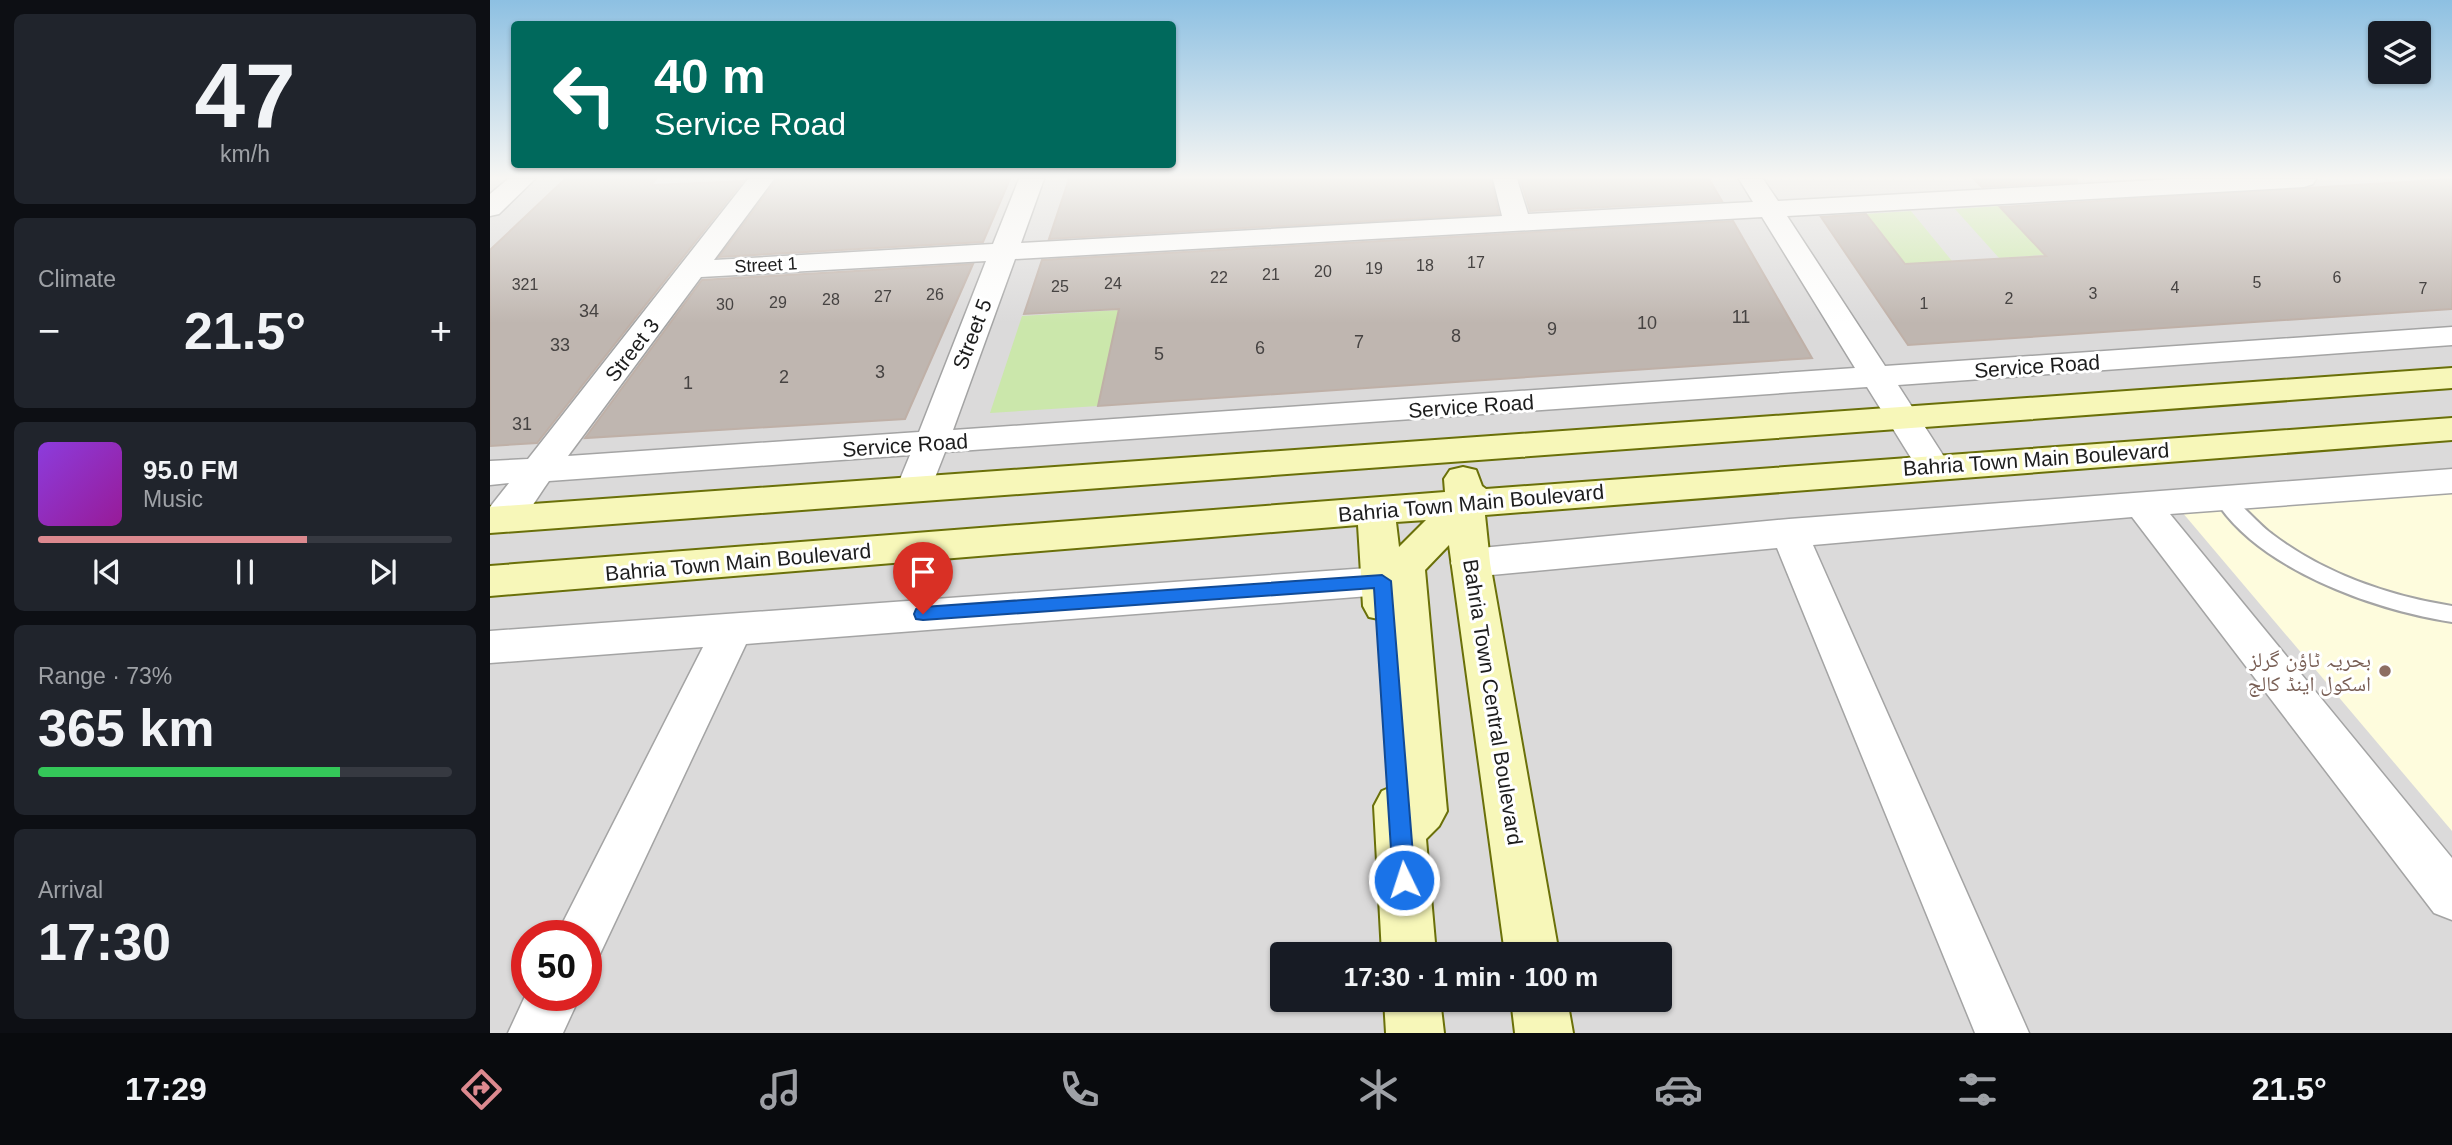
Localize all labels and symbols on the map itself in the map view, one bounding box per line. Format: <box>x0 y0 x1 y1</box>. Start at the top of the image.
street label: Street 1 <box>734 253 798 277</box>
house number: 17 <box>1467 254 1485 271</box>
house number: 18 <box>1416 257 1434 274</box>
house number: 19 <box>1365 260 1383 277</box>
house number: 20 <box>1314 263 1332 280</box>
house number: 21 <box>1262 266 1280 283</box>
house number: 22 <box>1210 269 1228 286</box>
house number: 6 <box>2333 269 2342 286</box>
house number: 5 <box>2253 274 2262 291</box>
house number: 24 <box>1104 275 1122 292</box>
house number: 321 <box>512 276 538 293</box>
house number: 25 <box>1051 278 1069 295</box>
house number: 4 <box>2171 279 2180 296</box>
house number: 7 <box>2419 280 2428 297</box>
house number: 3 <box>2089 285 2098 302</box>
house number: 26 <box>926 286 944 303</box>
house number: 27 <box>874 288 892 305</box>
house number: 2 <box>2005 290 2014 307</box>
house number: 28 <box>822 291 840 308</box>
house number: 29 <box>769 294 787 311</box>
house number: 1 <box>1920 295 1929 312</box>
house number: 30 <box>716 296 734 313</box>
street label: Street 5 <box>948 296 996 372</box>
house number: 34 <box>579 301 599 321</box>
house number: 11 <box>1732 307 1750 327</box>
house number: 10 <box>1637 313 1657 333</box>
street label: Street 3 <box>600 314 664 386</box>
house number: 9 <box>1547 319 1557 339</box>
house number: 8 <box>1451 326 1461 346</box>
house number: 7 <box>1354 332 1364 352</box>
house number: 33 <box>550 335 570 355</box>
house number: 6 <box>1255 338 1265 358</box>
house number: 5 <box>1154 344 1164 364</box>
street label: Service Road <box>1973 350 2101 382</box>
house number: 3 <box>875 362 885 382</box>
house number: 2 <box>779 367 789 387</box>
house number: 1 <box>683 373 693 393</box>
street label: Service Road <box>1407 390 1535 422</box>
house number: 31 <box>512 414 532 434</box>
street label: Service Road <box>841 429 969 461</box>
street label: Bahria Town Main Boulevard <box>1902 438 2170 480</box>
street label: Bahria Town Main Boulevard <box>1337 480 1605 526</box>
street label: Bahria Town Main Boulevard <box>604 539 872 585</box>
pin <box>893 542 953 614</box>
street label: Bahria Town Central Boulevard <box>1459 557 1527 847</box>
place label: بحریہ ٹاؤن گرلز اسکول اینڈ کالج <box>2248 648 2371 697</box>
marker: بحریہ ٹاؤن گرلز اسکول اینڈ کالج <box>2377 663 2393 679</box>
position arrow <box>1367 843 1441 917</box>
speed limit sign: 50 <box>511 920 602 1011</box>

